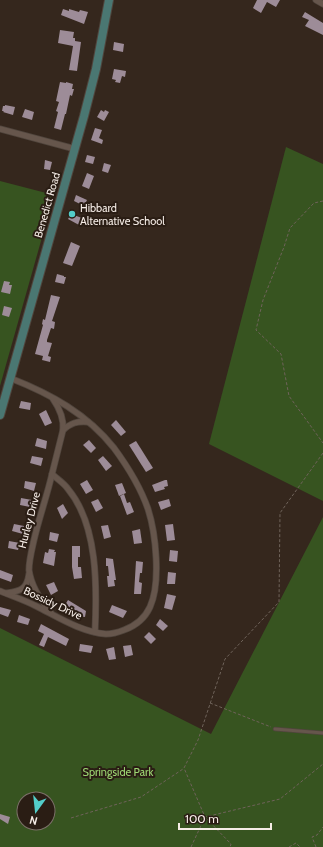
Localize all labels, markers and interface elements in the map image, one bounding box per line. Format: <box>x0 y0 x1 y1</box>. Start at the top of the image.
street label: Benedict Road <box>31 171 63 239</box>
place label: Hibbard Alternative School <box>80 201 165 228</box>
marker: Hibbard Alternative School <box>67 209 77 219</box>
street label: Hurley Drive <box>15 490 43 550</box>
street label: Bossidy Drive <box>22 583 85 623</box>
park label: Springside Park <box>83 765 153 779</box>
north arrow <box>16 791 56 831</box>
scale bar <box>179 805 271 831</box>
text: 100 m <box>185 811 219 826</box>
text: N <box>28 813 39 828</box>

